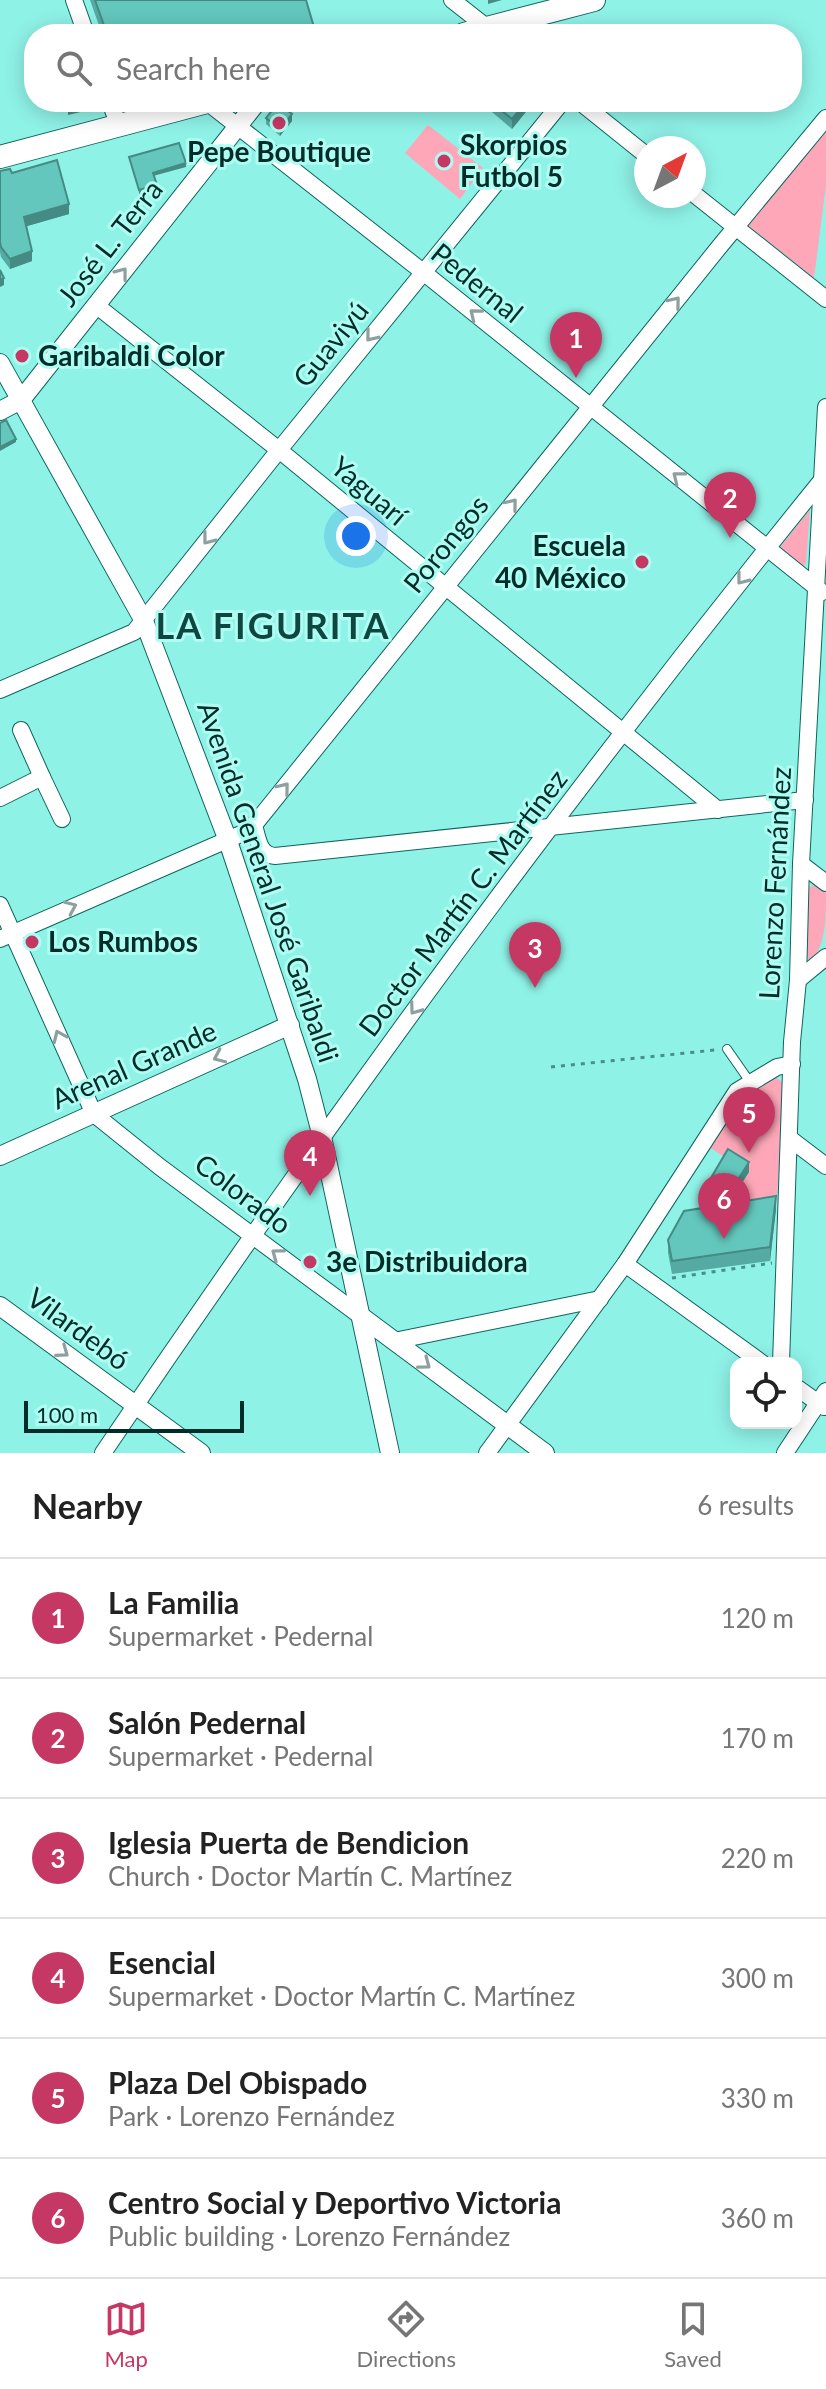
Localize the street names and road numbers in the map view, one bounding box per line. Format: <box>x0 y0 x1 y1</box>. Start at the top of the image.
street label: José L. Terra <box>49 173 169 312</box>
street label: Pedernal <box>425 235 530 329</box>
street label: Guaviyú <box>285 294 375 393</box>
street label: Yaguarí <box>325 449 416 533</box>
street label: Porongos <box>396 488 495 599</box>
street label: Avenida General José Garibaldi <box>191 697 347 1066</box>
street label: Doctor Martín C. Martínez <box>351 762 574 1042</box>
street label: Lorenzo Fernández <box>751 766 797 1000</box>
street label: Arenal Grande <box>46 1013 221 1116</box>
street label: Colorado <box>189 1146 299 1241</box>
street label: Vilardebó <box>21 1280 136 1377</box>

